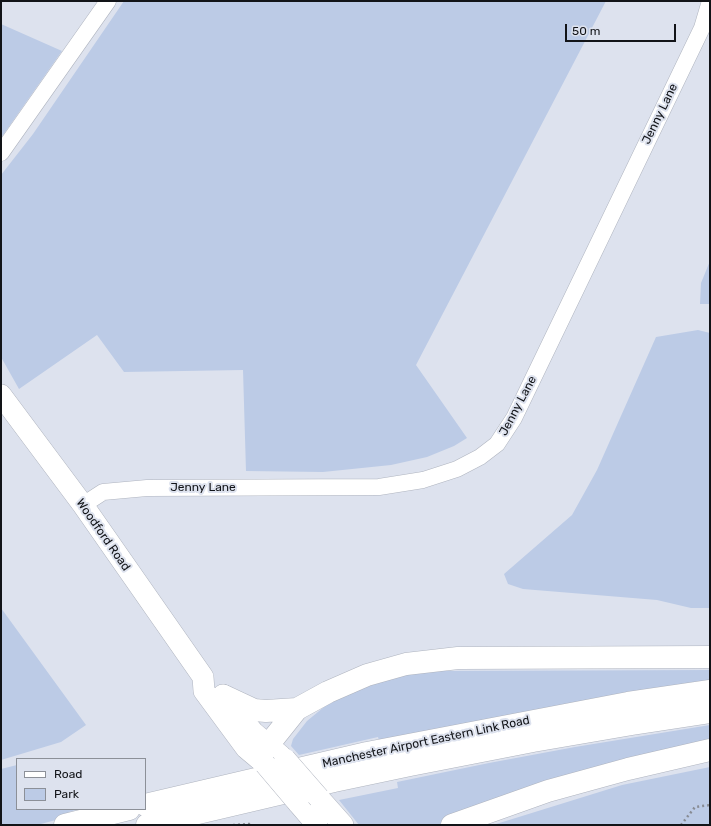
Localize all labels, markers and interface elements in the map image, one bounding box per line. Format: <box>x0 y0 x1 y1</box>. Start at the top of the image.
scale bar <box>567 16 678 42</box>
text: 50 m <box>572 24 600 38</box>
street label: Jenny Lane <box>639 81 681 147</box>
street label: Jenny Lane <box>496 374 540 438</box>
street label: Jenny Lane <box>170 481 236 495</box>
street label: Woodford Road <box>73 496 133 574</box>
street label: Manchester Airport Eastern Link Road <box>321 713 531 771</box>
legend <box>16 758 146 810</box>
text: Road <box>54 767 82 781</box>
text: Park <box>54 787 79 801</box>

